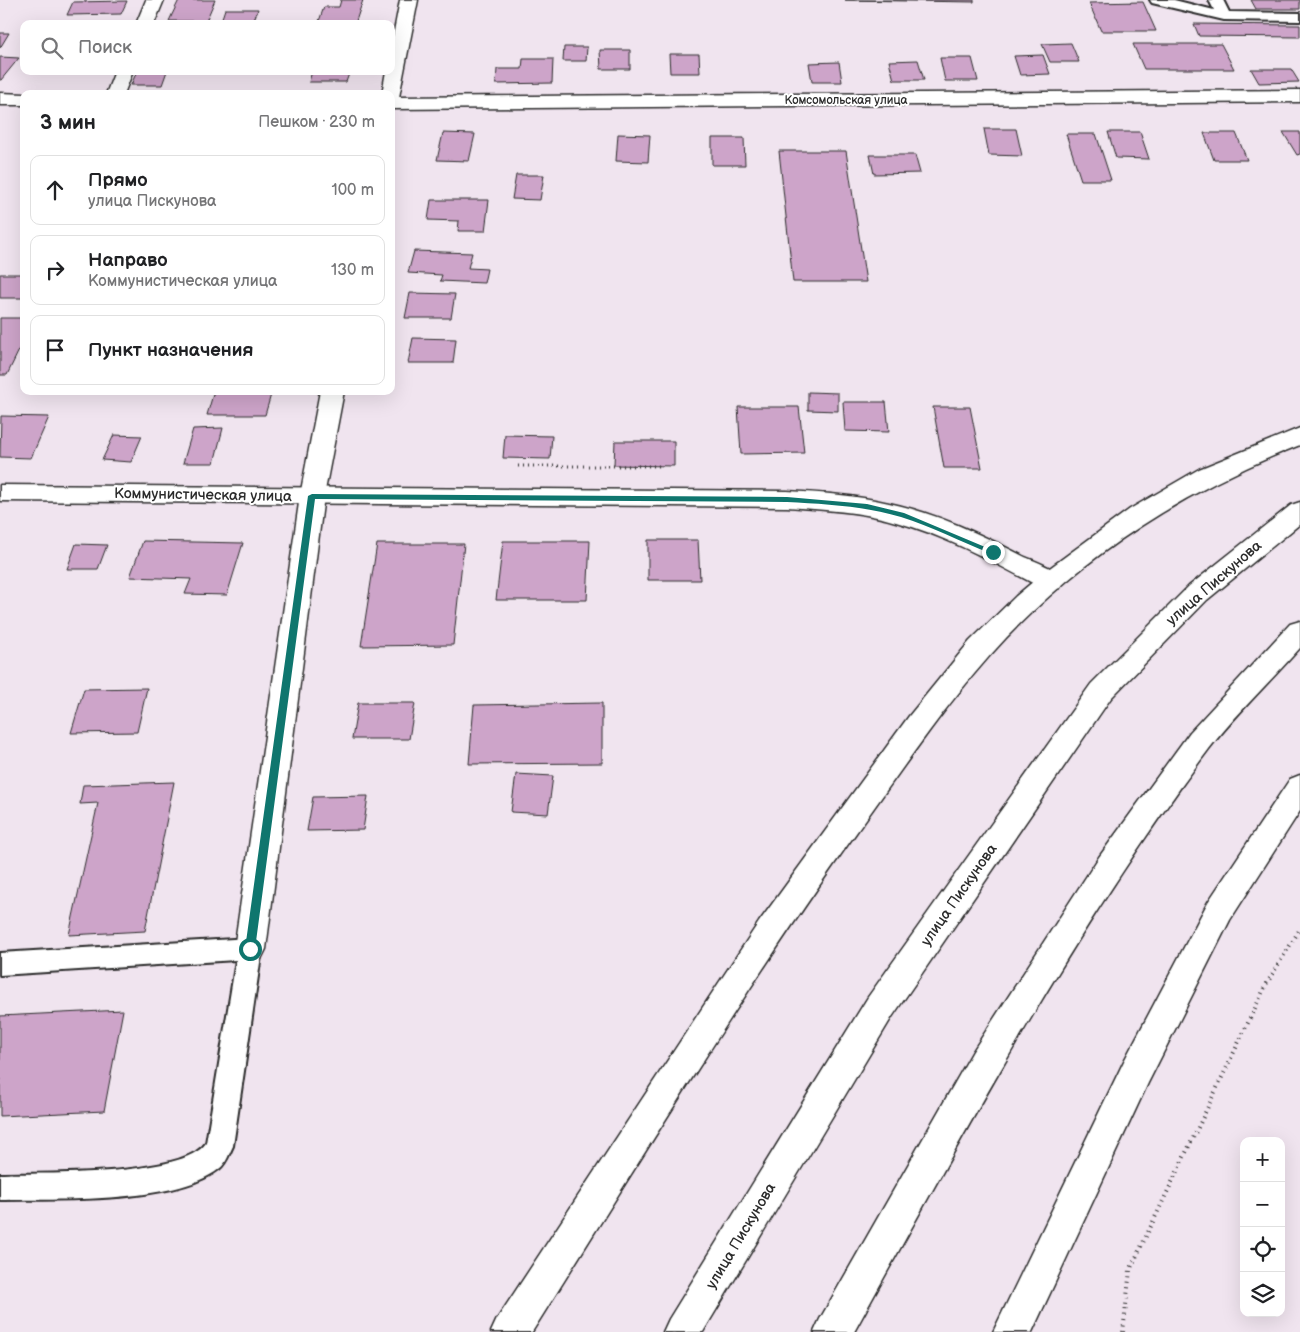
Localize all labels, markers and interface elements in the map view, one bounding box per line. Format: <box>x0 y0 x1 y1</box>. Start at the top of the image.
search box <box>20 20 395 75</box>
icon: search <box>38 34 66 62</box>
text: Поиск <box>78 36 132 59</box>
street label: Комсомольская улица <box>784 93 908 108</box>
text: 3 мин <box>40 110 96 135</box>
text: Пешком · 230 m <box>258 113 375 132</box>
text: Прямо <box>88 169 148 192</box>
icon: ahead <box>41 176 69 204</box>
text: 100 m <box>331 181 374 200</box>
text: улица Пискунова <box>88 192 216 211</box>
text: Направо <box>88 249 168 272</box>
icon: right <box>41 256 69 284</box>
text: 130 m <box>331 261 374 280</box>
text: Коммунистическая улица <box>88 272 278 291</box>
icon: arrive <box>41 336 69 364</box>
text: Пункт назначения <box>88 339 253 362</box>
street label: Коммунистическая улица <box>114 484 292 506</box>
street label: улица Пискунова <box>1162 536 1266 630</box>
route end <box>982 541 1005 564</box>
street label: улица Пискунова <box>917 840 1001 950</box>
route start <box>239 938 262 961</box>
map controls <box>1240 1137 1285 1317</box>
button: + <box>1240 1137 1285 1182</box>
street label: улица Пискунова <box>702 1179 780 1293</box>
button: − <box>1240 1182 1285 1227</box>
button: locate <box>1240 1227 1285 1272</box>
button: layers <box>1240 1272 1285 1317</box>

